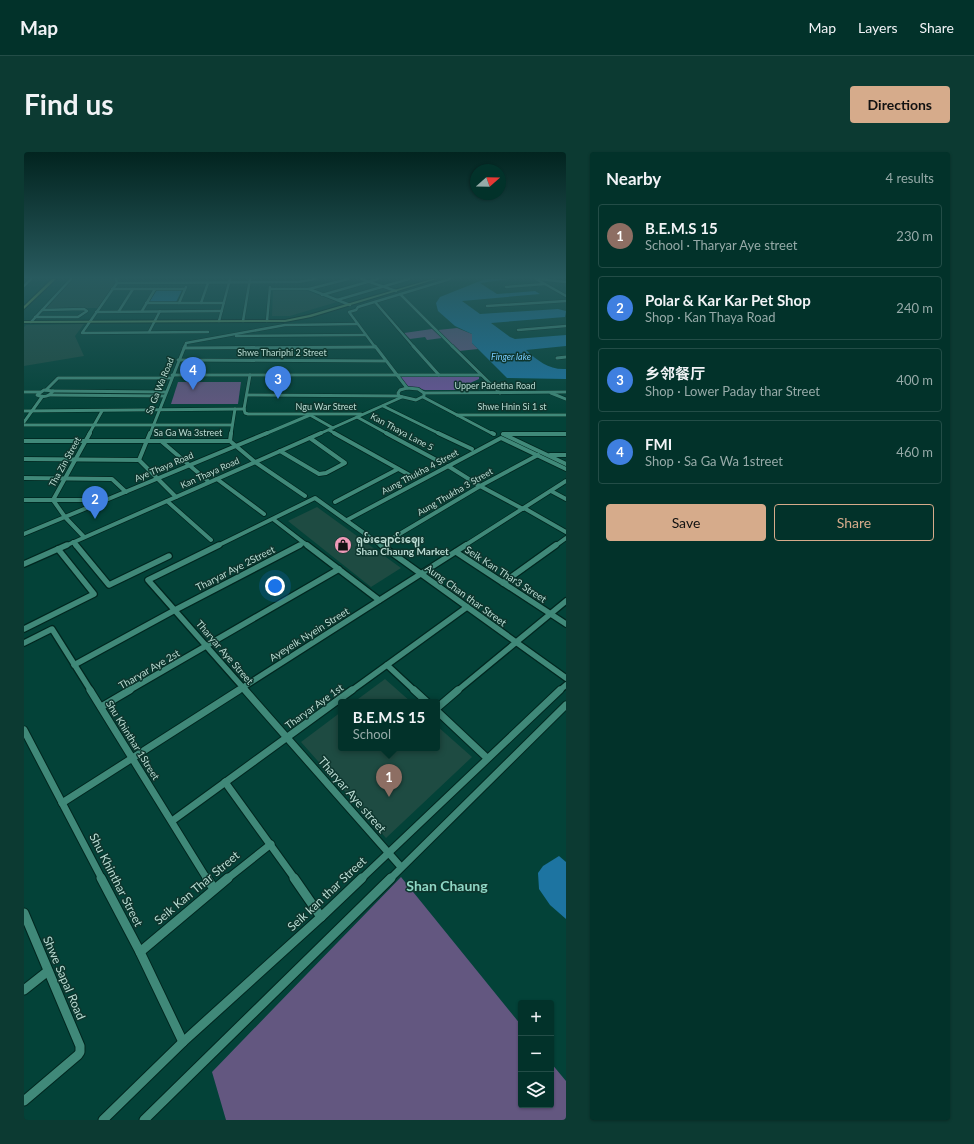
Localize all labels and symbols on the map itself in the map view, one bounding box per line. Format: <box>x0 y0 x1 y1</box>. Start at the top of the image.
north arrow <box>470 164 506 200</box>
street label: Shwe Thariphi 2 Street <box>237 347 328 358</box>
water label: Finger lake <box>491 351 531 362</box>
street label: Sa Ga Wa Road <box>143 356 176 416</box>
pin: 4 <box>180 357 206 390</box>
pin: 3 <box>265 366 291 399</box>
street label: Upper Padetha Road <box>454 380 536 391</box>
street label: Ngu War Street <box>296 401 357 412</box>
street label: Shwe Hnin Si 1 st <box>477 401 547 412</box>
street label: Kan Thaya Lane 5 <box>369 410 436 453</box>
street label: Sa Ga Wa 3street <box>154 427 223 438</box>
street label: Tha Zin Street <box>46 434 83 489</box>
street label: Aung Thukha 4 Street <box>379 446 461 497</box>
street label: Aye Thaya Road <box>133 449 195 484</box>
street label: Kan Thaya Road <box>179 455 241 490</box>
street label: Aung Thukha 3 Street <box>415 465 495 518</box>
pin: 2 <box>82 486 108 519</box>
place label: ရှမ်းချောင်းဈေး Shan Chaung Market <box>356 532 449 557</box>
shop icon: ရှမ်းချောင်းဈေး Shan Chaung Market <box>333 535 353 555</box>
street label: Tharyar Aye 2Street <box>194 543 277 593</box>
street label: Seik Kan Thar3 Street <box>463 543 549 605</box>
street label: Aung Chan thar Street <box>423 562 509 629</box>
your location <box>265 576 285 596</box>
street label: Ayeyeik Nyein Street <box>267 604 351 663</box>
street label: Tharyar Aye Street <box>194 617 256 687</box>
street label: Tharyar Aye 2st <box>116 646 182 691</box>
street label: Tharyar Aye 1st <box>283 681 346 731</box>
street label: Shu Khinthar 1Street <box>104 698 163 782</box>
street label: Tharyar Aye street <box>315 753 390 837</box>
pin: 1 <box>376 764 402 797</box>
street label: Shu Khinthar Street <box>86 831 147 930</box>
street label: Seik Kan Thar Street <box>151 847 243 928</box>
street label: Seik kan thar Street <box>284 853 370 934</box>
district label: Shan Chaung <box>406 877 488 894</box>
street label: Shwe Sapal Road <box>40 934 89 1022</box>

